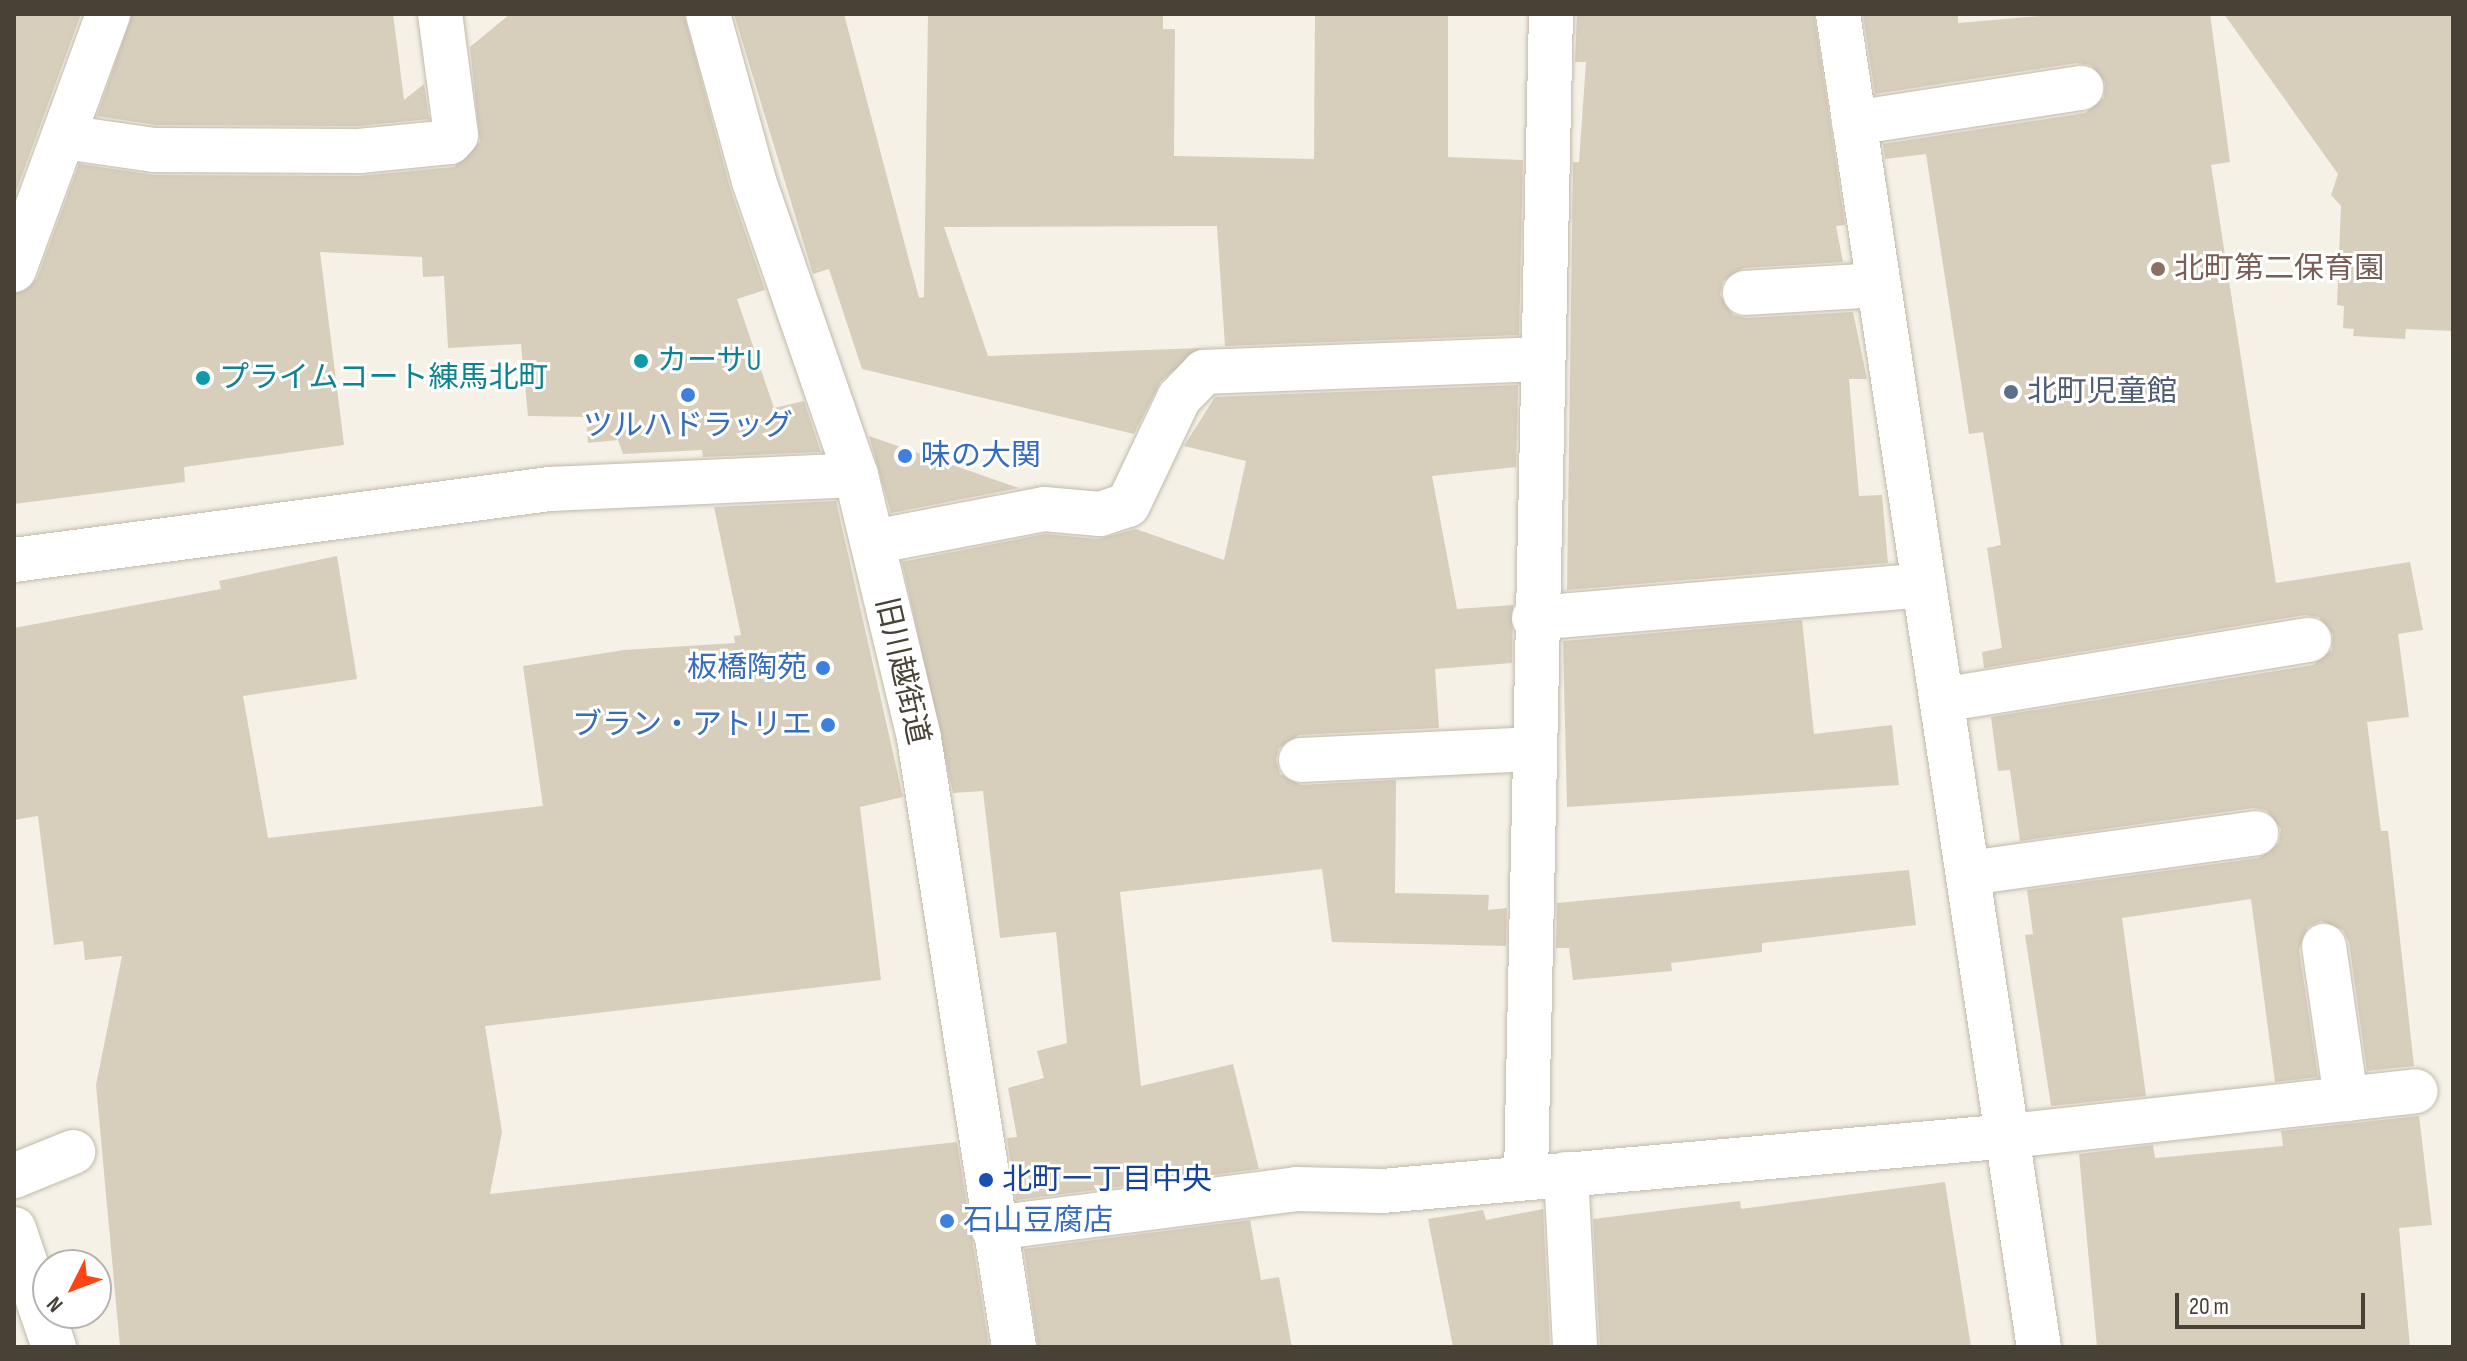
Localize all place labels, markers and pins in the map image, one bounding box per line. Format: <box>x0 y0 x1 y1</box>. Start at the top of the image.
place label: 北町第二保育園 <box>2174 251 2384 287</box>
marker: 北町第二保育園 <box>2149 260 2167 278</box>
place label: カーサU <box>657 343 762 379</box>
marker: カーサU <box>632 352 650 370</box>
place label: プライムコート練馬北町 <box>219 360 549 396</box>
marker: プライムコート練馬北町 <box>194 369 212 387</box>
place label: 北町児童館 <box>2027 374 2177 410</box>
marker: 北町児童館 <box>2002 383 2020 401</box>
marker: ツルハドラッグ <box>679 386 697 404</box>
place label: ツルハドラッグ <box>583 408 793 444</box>
place label: 味の大関 <box>921 438 1041 474</box>
marker: 味の大関 <box>896 447 914 465</box>
place label: 板橋陶苑 <box>687 650 807 686</box>
marker: 板橋陶苑 <box>814 659 832 677</box>
place label: ブラン・アトリエ <box>572 707 812 743</box>
marker: ブラン・アトリエ <box>819 716 837 734</box>
place label: 北町一丁目中央 <box>1002 1162 1212 1198</box>
marker: 北町一丁目中央 <box>977 1171 995 1189</box>
place label: 石山豆腐店 <box>963 1203 1113 1239</box>
marker: 石山豆腐店 <box>938 1212 956 1230</box>

